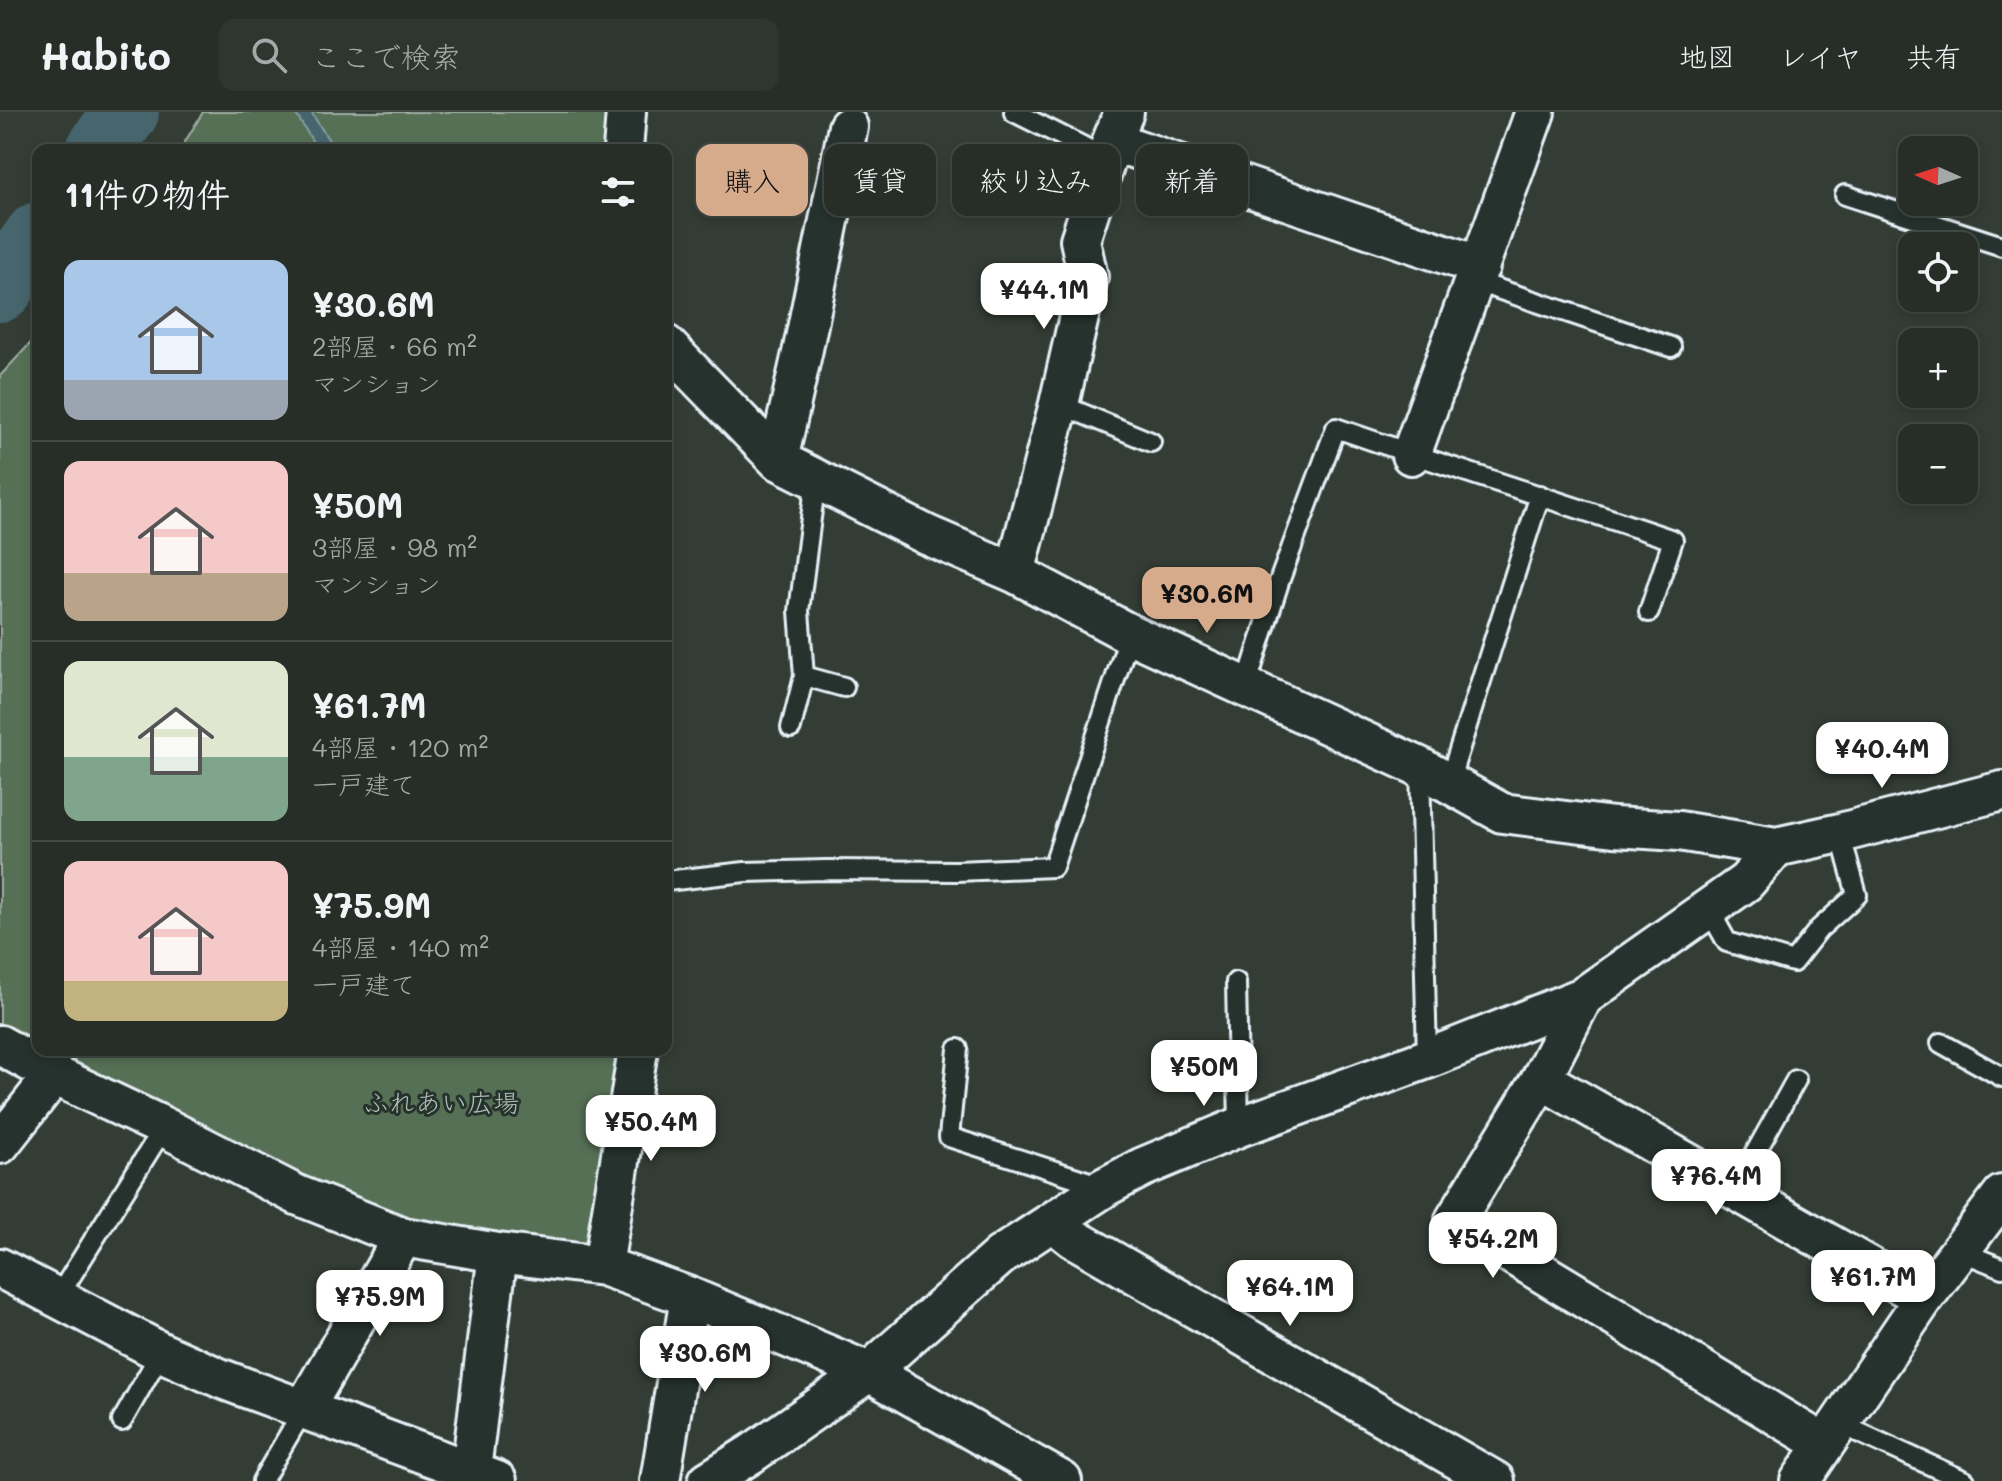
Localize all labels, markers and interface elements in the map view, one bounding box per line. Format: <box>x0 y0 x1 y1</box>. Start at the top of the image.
search box <box>219 19 779 91</box>
text: Habito <box>40 30 171 80</box>
icon: search <box>247 33 291 77</box>
text: ここで検索 <box>311 36 461 76</box>
text: 地図 <box>1679 38 1735 74</box>
text: レイヤ <box>1779 38 1862 74</box>
text: 共有 <box>1906 38 1962 74</box>
north arrow <box>1898 136 1978 216</box>
map controls <box>1898 136 1978 504</box>
chip: 購入 <box>696 144 808 216</box>
chip: 賃貸 <box>824 144 936 216</box>
chip: 絞り込み <box>952 144 1120 216</box>
chip: 新着 <box>1136 144 1248 216</box>
icon: filters <box>596 170 640 214</box>
text: 11件の物件 <box>64 171 230 216</box>
button: locate <box>1898 232 1978 312</box>
pin: ¥44.1M <box>979 263 1109 331</box>
text: ¥44.1M <box>999 272 1089 306</box>
text: ¥30.6M <box>312 281 435 326</box>
icon: home <box>128 292 224 388</box>
button: + <box>1898 328 1978 408</box>
text: 2部屋 · 66 m² <box>312 329 477 363</box>
text: マンション <box>312 366 441 400</box>
button: − <box>1898 424 1978 504</box>
text: ¥50M <box>312 482 404 527</box>
icon: home <box>128 493 224 589</box>
text: 3部屋 · 98 m² <box>312 530 477 564</box>
text: マンション <box>312 567 441 601</box>
pin: ¥30.6M <box>1142 567 1272 635</box>
text: ¥30.6M <box>1160 576 1254 610</box>
text: ¥61.7M <box>312 682 427 727</box>
icon: home <box>128 693 224 789</box>
pin: ¥40.4M <box>1817 722 1947 790</box>
text: 4部屋 · 120 m² <box>312 730 488 764</box>
text: ¥40.4M <box>1834 731 1930 765</box>
text: 一戸建て <box>312 767 416 801</box>
text: ¥75.9M <box>312 882 431 927</box>
icon: home <box>128 893 224 989</box>
text: 4部屋 · 140 m² <box>312 930 489 964</box>
text: 一戸建て <box>312 967 416 1001</box>
pin: ¥50M <box>1157 1040 1251 1108</box>
text: ¥50M <box>1169 1049 1239 1083</box>
park label: ふれあい広場 <box>363 1085 519 1119</box>
pin: ¥50.4M <box>586 1095 716 1163</box>
text: ¥50.4M <box>604 1104 698 1138</box>
pin: ¥76.4M <box>1651 1149 1781 1217</box>
text: ¥76.4M <box>1670 1158 1762 1192</box>
pin: ¥54.2M <box>1428 1212 1558 1280</box>
text: ¥54.2M <box>1447 1221 1539 1255</box>
pin: ¥61.7M <box>1808 1250 1938 1318</box>
text: ¥61.7M <box>1829 1259 1917 1293</box>
pin: ¥64.1M <box>1225 1260 1355 1328</box>
text: ¥64.1M <box>1245 1269 1335 1303</box>
pin: ¥75.9M <box>315 1270 445 1338</box>
text: ¥75.9M <box>334 1279 426 1313</box>
pin: ¥30.6M <box>640 1326 770 1394</box>
text: ¥30.6M <box>658 1335 752 1369</box>

